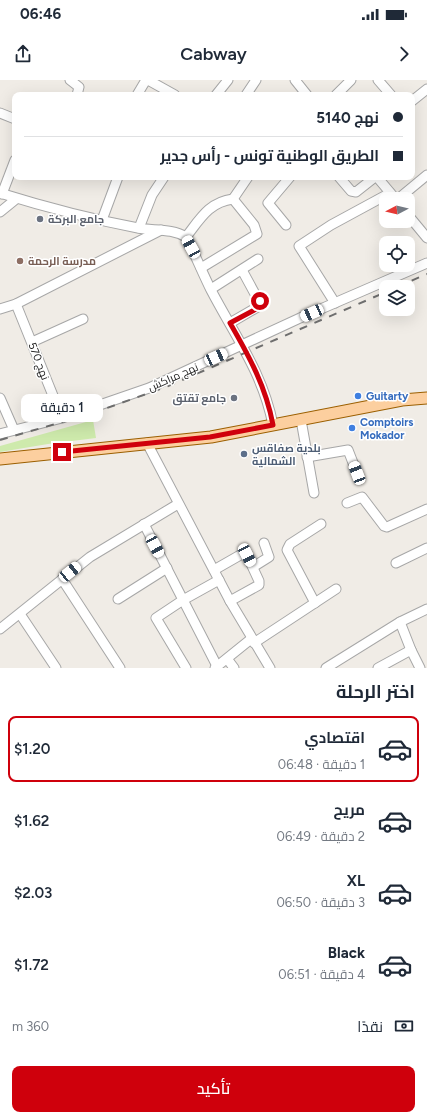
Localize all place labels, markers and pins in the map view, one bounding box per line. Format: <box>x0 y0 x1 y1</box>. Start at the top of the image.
place label: جامع البركة <box>48 213 104 227</box>
marker: جامع البركة <box>35 214 45 224</box>
place label: مدرسة الرحمة <box>28 255 96 268</box>
marker: مدرسة الرحمة <box>15 256 25 266</box>
place label: Guitarty <box>366 390 409 403</box>
marker: Guitarty <box>353 391 363 401</box>
place label: جامع تقتق <box>172 392 226 406</box>
marker: جامع تقتق <box>229 393 239 403</box>
place label: Comptoirs Mokador <box>360 416 413 442</box>
marker: Comptoirs Mokador <box>347 423 357 433</box>
place label: بلدية صفاقس الشمالية <box>252 442 321 468</box>
marker: بلدية صفاقس الشمالية <box>239 449 249 459</box>

